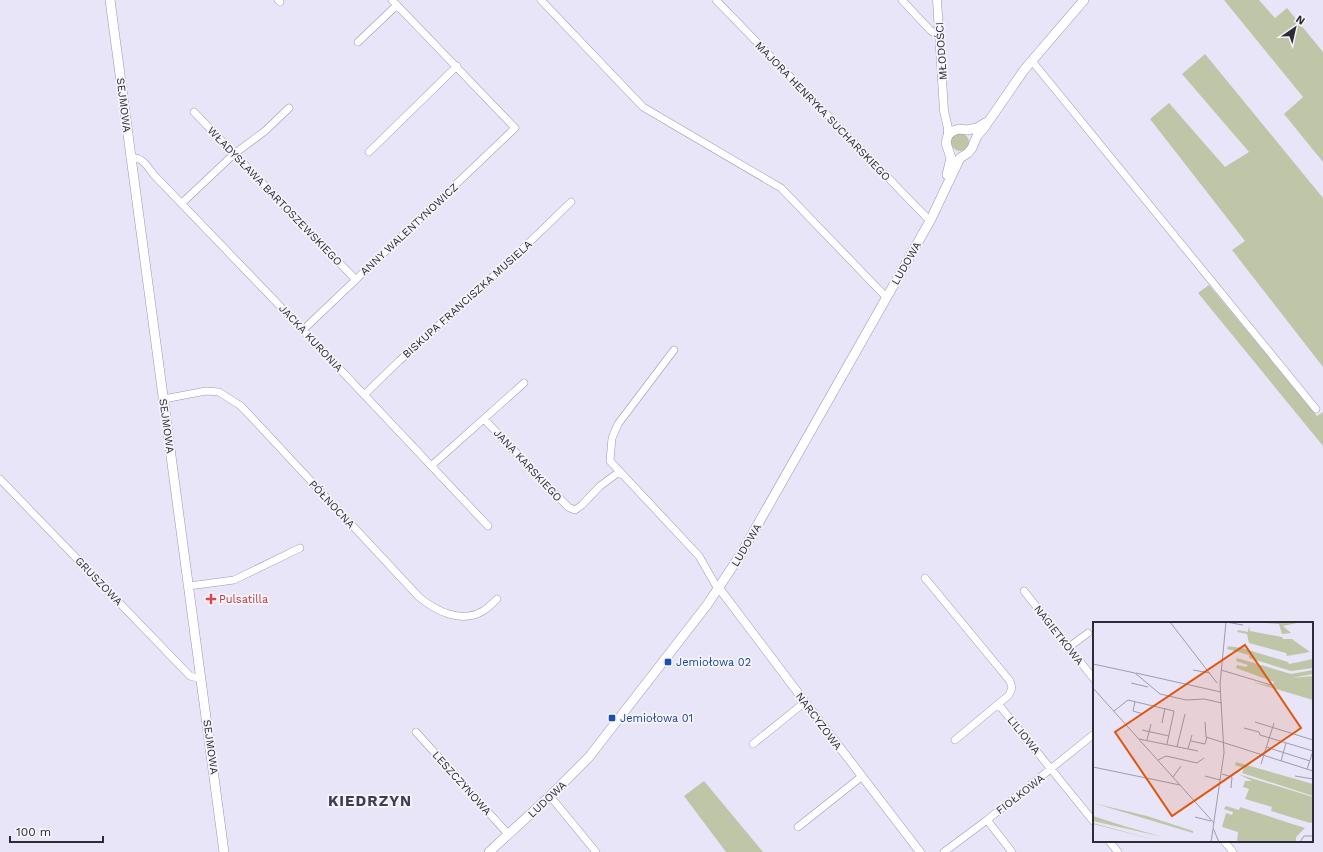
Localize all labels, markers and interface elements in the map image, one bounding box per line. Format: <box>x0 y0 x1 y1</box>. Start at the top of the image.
north arrow <box>1275 8 1315 48</box>
text: N <box>1293 12 1307 28</box>
street label: MŁODOŚCI <box>932 21 950 81</box>
street label: MAJORA HENRYKA SUCHARSKIEGO <box>752 39 893 184</box>
street label: SEJMOWA <box>114 77 133 133</box>
street label: WŁADYSŁAWA BARTOSZEWSKIEGO <box>205 124 345 269</box>
street label: ANNY WALENTYNOWICZ <box>358 181 461 278</box>
street label: BISKUPA FRANCISZKA MUSIELA <box>400 238 535 361</box>
street label: LUDOWA <box>889 239 924 287</box>
street label: JACKA KURONIA <box>276 302 345 375</box>
street label: SEJMOWA <box>156 398 177 454</box>
street label: JANA KARSKIEGO <box>491 426 565 504</box>
street label: PÓŁNOCNA <box>306 477 358 531</box>
street label: LUDOWA <box>729 521 764 569</box>
street label: GRUSZOWA <box>72 554 125 608</box>
place label: Pulsatilla <box>219 593 268 606</box>
marker: Pulsatilla <box>206 594 216 604</box>
street label: NAGIETKOWA <box>1031 603 1086 668</box>
inset map <box>1093 622 1313 842</box>
place label: Jemiołowa 02 <box>676 656 751 669</box>
marker: Jemiołowa 02 <box>663 657 673 667</box>
street label: NARCYZOWA <box>793 690 844 753</box>
place label: Jemiołowa 01 <box>620 712 693 725</box>
marker: Jemiołowa 01 <box>607 713 617 723</box>
street label: LILIOWA <box>1004 714 1043 757</box>
street label: SEJMOWA <box>200 719 221 775</box>
street label: LESZCZYNOWA <box>429 749 494 818</box>
street label: FIOŁKOWA <box>994 772 1047 817</box>
street label: LUDOWA <box>525 778 569 820</box>
district label: KIEDRZYN <box>328 792 412 810</box>
scale bar <box>10 818 103 844</box>
text: 100 m <box>16 825 51 839</box>

